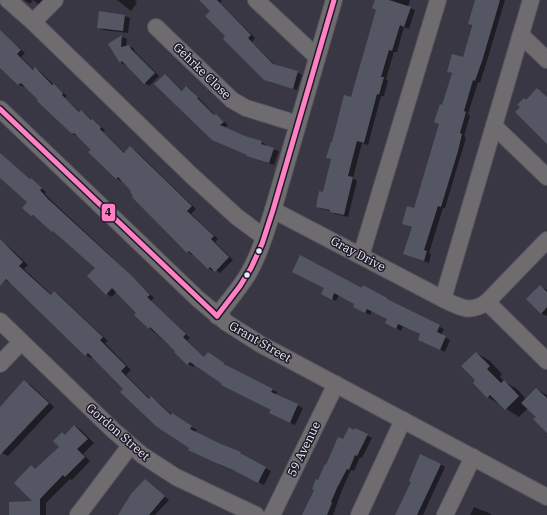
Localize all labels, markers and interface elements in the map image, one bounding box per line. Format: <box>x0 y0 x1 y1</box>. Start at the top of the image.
street label: Gehrke Close <box>170 39 234 102</box>
line badge: 4 <box>101 203 116 222</box>
text: 4 <box>105 205 112 219</box>
street label: Gray Drive <box>328 233 388 274</box>
unlabelled marker <box>254 246 264 256</box>
unlabelled marker <box>242 270 252 280</box>
street label: Grant Street <box>227 318 294 365</box>
street label: Gordon Street <box>84 400 153 463</box>
street label: 59 Avenue <box>284 419 323 479</box>

